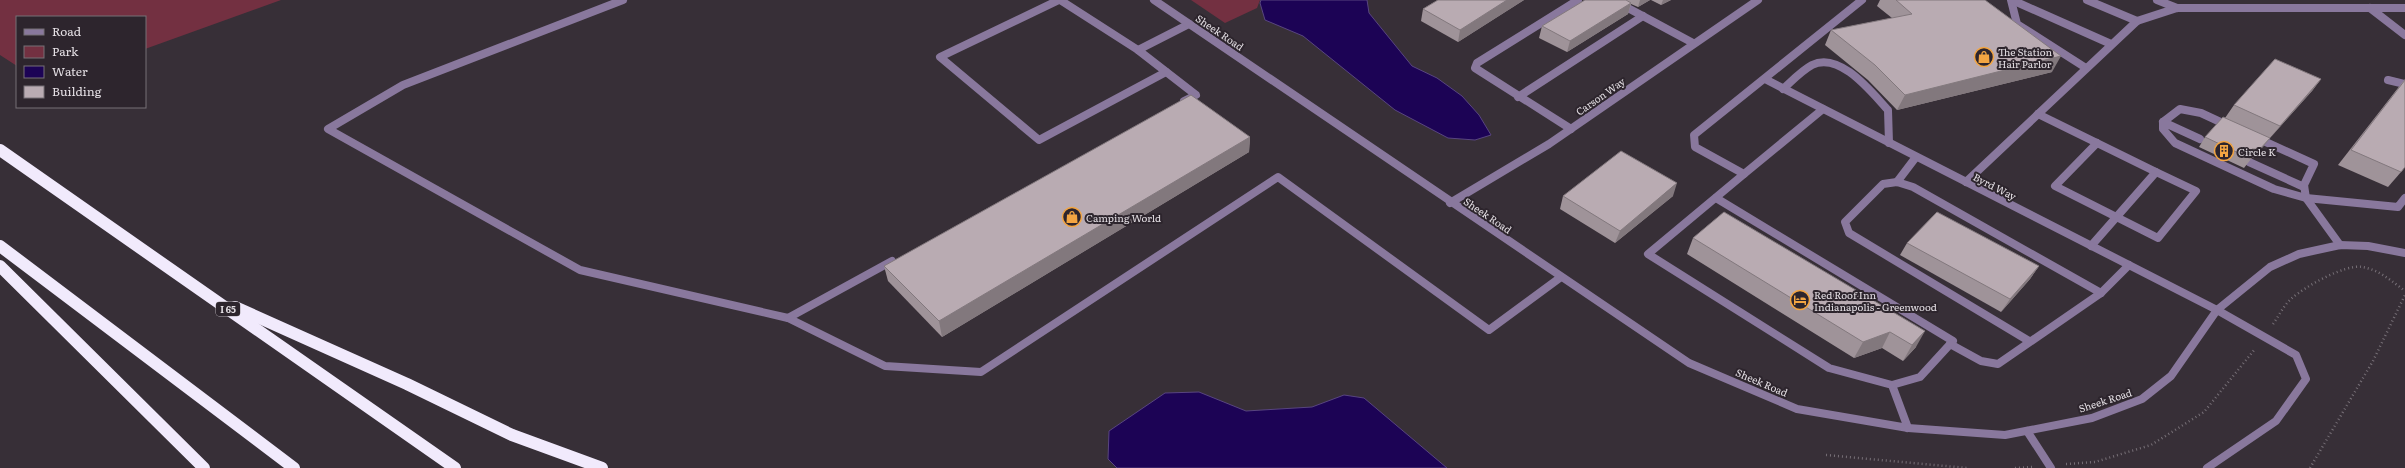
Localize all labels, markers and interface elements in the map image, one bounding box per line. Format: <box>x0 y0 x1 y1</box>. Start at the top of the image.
street label: Sheek Road <box>1193 10 1247 54</box>
legend <box>16 16 146 108</box>
text: Road <box>52 22 82 40</box>
text: Park <box>52 42 79 60</box>
place label: The Station Hair Parlor <box>1998 44 2053 71</box>
shop icon: The Station Hair Parlor <box>1973 46 1995 68</box>
text: Water <box>52 62 88 80</box>
street label: Carson Way <box>1572 73 1628 119</box>
text: Building <box>52 82 102 100</box>
building icon: Circle K <box>2213 140 2235 162</box>
place label: Circle K <box>2238 144 2276 159</box>
street label: Byrd Way <box>1971 169 2019 203</box>
street label: Sheek Road <box>1461 193 1515 237</box>
shop icon: Camping World <box>1061 206 1083 228</box>
place label: Camping World <box>1086 210 1161 225</box>
place label: Red Roof Inn Indianapolis - Greenwood <box>1814 287 1937 314</box>
hotel icon: Red Roof Inn Indianapolis - Greenwood <box>1789 289 1811 311</box>
road number: I 65 <box>216 302 240 316</box>
street label: Sheek Road <box>1734 364 1790 400</box>
street label: Sheek Road <box>2076 384 2134 416</box>

